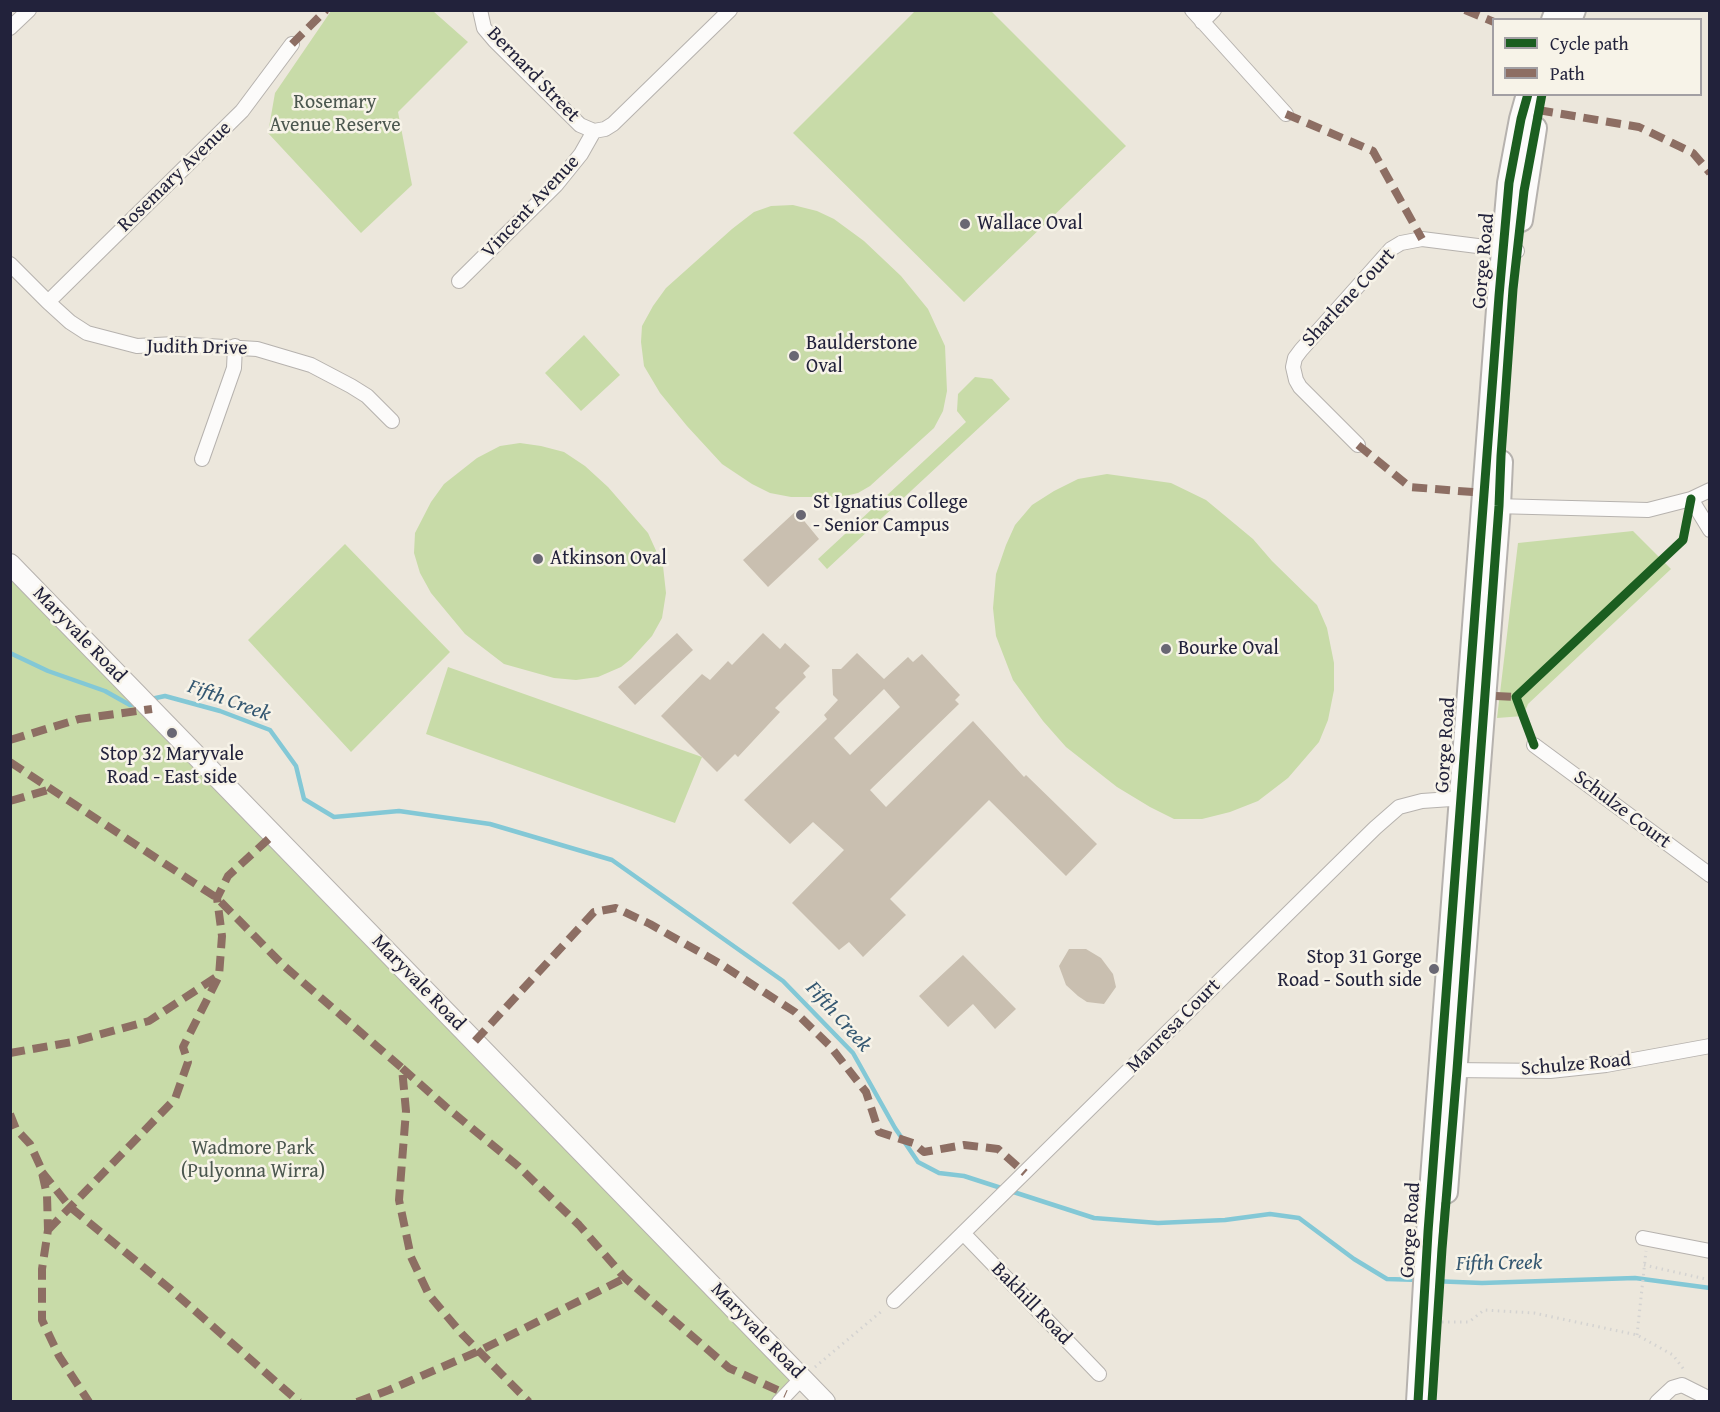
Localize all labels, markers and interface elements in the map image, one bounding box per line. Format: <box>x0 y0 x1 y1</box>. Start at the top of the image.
legend <box>1492 18 1702 96</box>
street label: Bernard Street <box>482 22 584 128</box>
text: Cycle path <box>1550 30 1629 57</box>
text: Path <box>1550 60 1585 87</box>
park label: Rosemary Avenue Reserve <box>269 91 401 138</box>
street label: Rosemary Avenue <box>113 117 237 237</box>
street label: Vincent Avenue <box>477 150 585 264</box>
place label: Wallace Oval <box>977 212 1083 236</box>
street label: Gorge Road <box>1468 212 1500 310</box>
marker: Wallace Oval <box>958 217 972 231</box>
street label: Sharlene Court <box>1297 244 1401 352</box>
place label: Baulderstone Oval <box>806 332 917 379</box>
street label: Judith Drive <box>146 335 248 361</box>
marker: Baulderstone Oval <box>787 349 801 363</box>
place label: St Ignatius College - Senior Campus <box>813 491 968 538</box>
marker: St Ignatius College - Senior Campus <box>794 508 808 522</box>
place label: Atkinson Oval <box>550 547 667 571</box>
marker: Atkinson Oval <box>531 552 545 566</box>
street label: Maryvale Road <box>27 582 131 688</box>
place label: Bourke Oval <box>1178 637 1279 661</box>
marker: Bourke Oval <box>1159 642 1173 656</box>
water label: Fifth Creek <box>184 674 274 728</box>
street label: Gorge Road <box>1431 696 1461 794</box>
marker: Stop 32 Maryvale Road - East side <box>165 726 179 740</box>
place label: Stop 32 Maryvale Road - East side <box>100 743 244 790</box>
street label: Schulze Court <box>1569 766 1675 854</box>
street label: Maryvale Road <box>366 930 470 1036</box>
place label: Stop 31 Gorge Road - South side <box>1277 946 1422 993</box>
marker: Stop 31 Gorge Road - South side <box>1427 962 1441 976</box>
street label: Manresa Court <box>1122 974 1226 1078</box>
water label: Fifth Creek <box>800 976 876 1058</box>
street label: Schulze Road <box>1520 1048 1632 1082</box>
park label: Wadmore Park (Pulyonna Wirra) <box>181 1137 325 1184</box>
street label: Gorge Road <box>1396 1181 1426 1279</box>
water label: Fifth Creek <box>1456 1251 1542 1277</box>
street label: Bakhill Road <box>986 1258 1076 1350</box>
street label: Maryvale Road <box>705 1278 809 1384</box>

